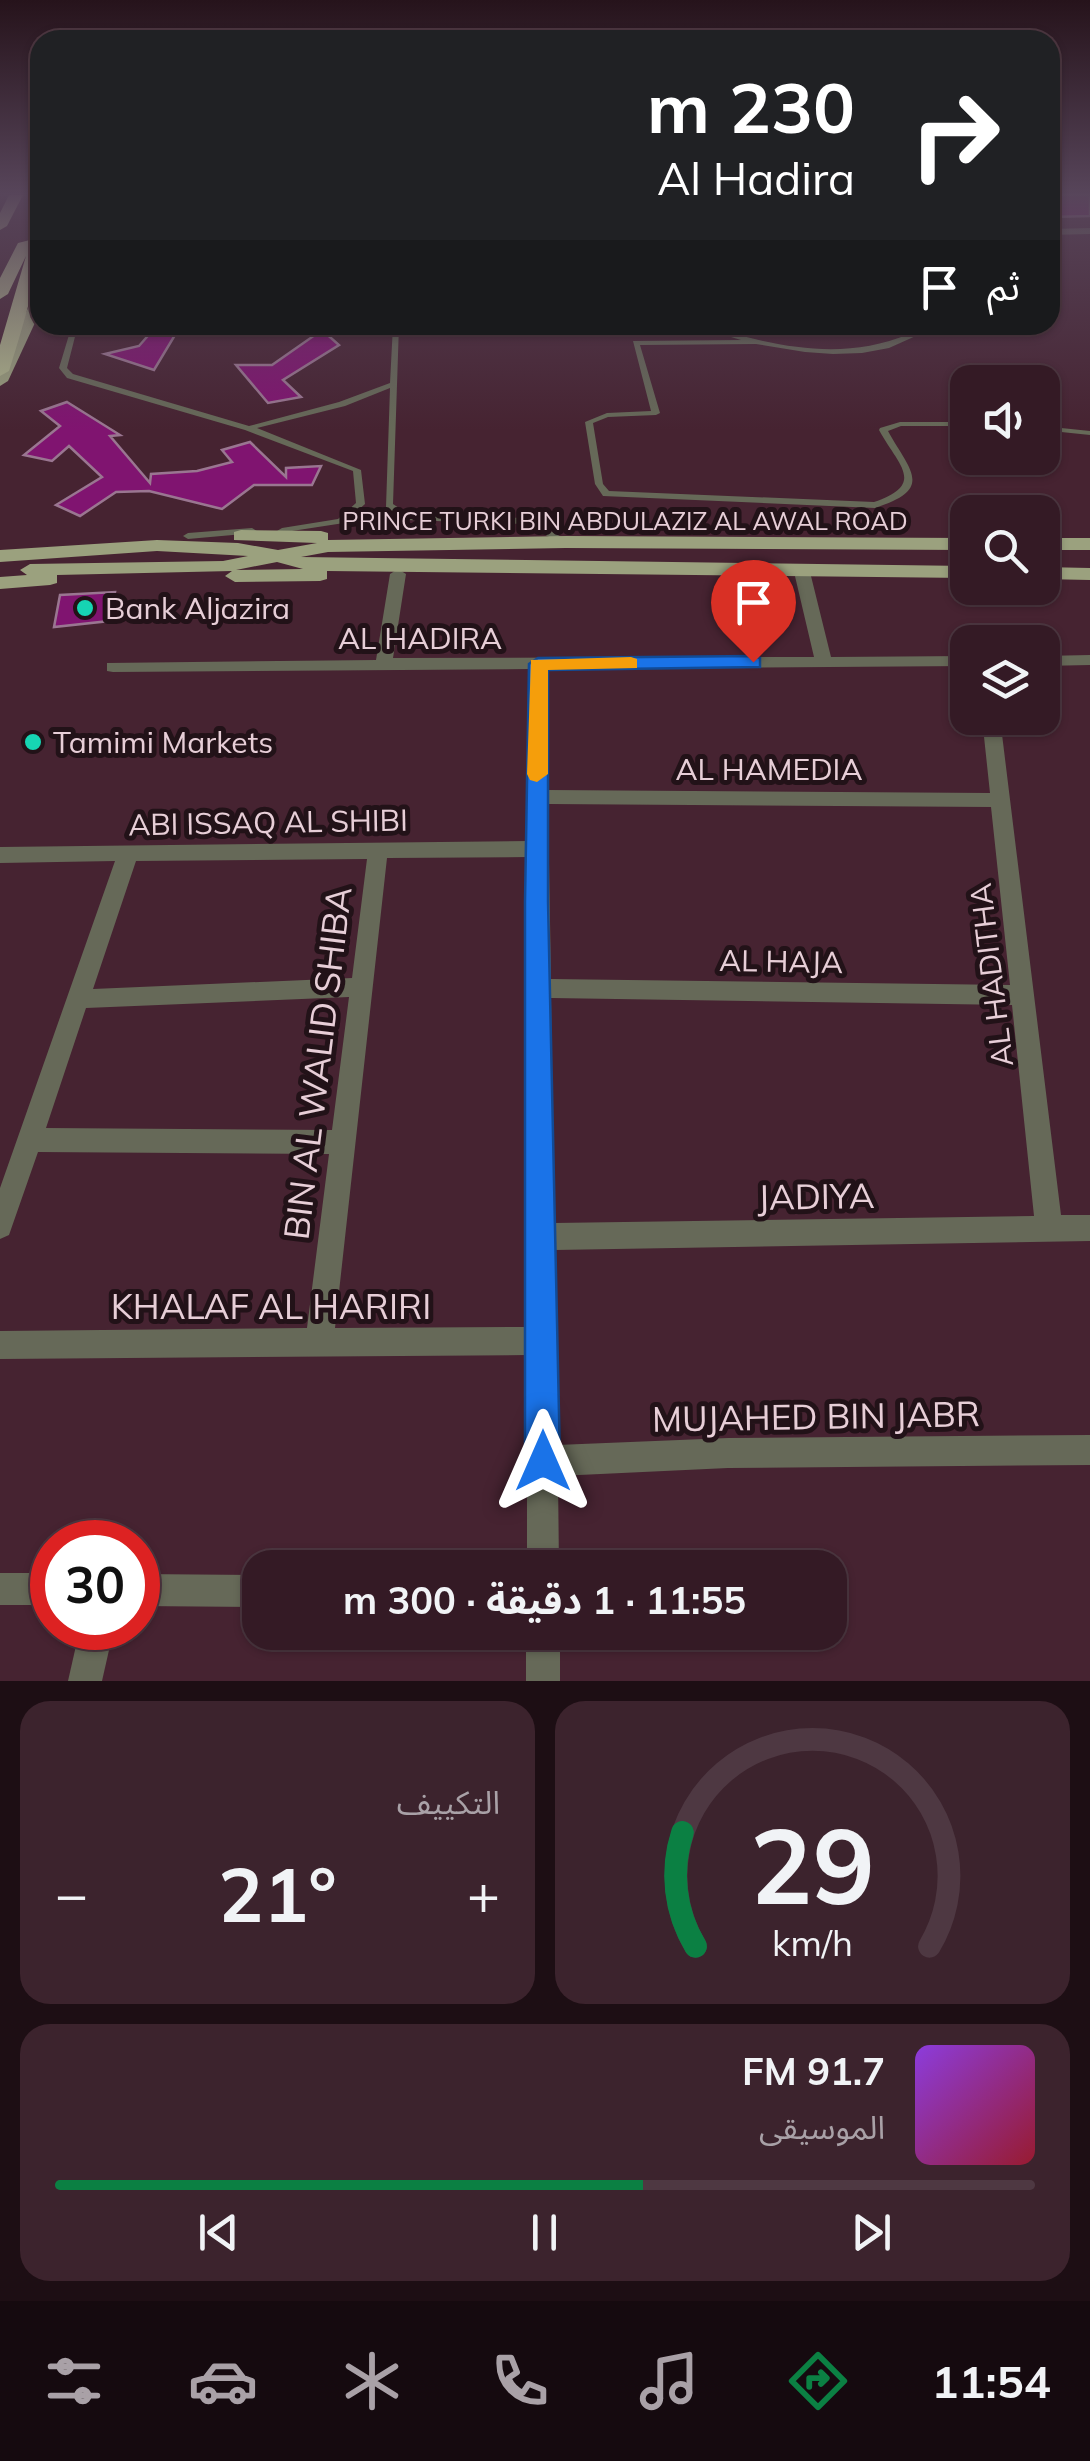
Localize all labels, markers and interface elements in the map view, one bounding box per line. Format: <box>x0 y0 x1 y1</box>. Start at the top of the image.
text: 230 m <box>647 63 855 151</box>
icon: right <box>890 70 1020 200</box>
text: Al Hadira <box>657 150 855 206</box>
icon: arrive <box>912 260 967 315</box>
text: ثم <box>987 262 1020 310</box>
map controls <box>950 365 1060 735</box>
button: sound <box>950 365 1060 475</box>
button: search <box>950 495 1060 605</box>
street label: PRINCE TURKI BIN ABDULAZIZ AL AWAL ROAD <box>342 505 908 536</box>
pin <box>711 560 796 663</box>
icon: arrive <box>726 575 781 630</box>
place label: Bank Aljazira <box>105 589 290 627</box>
marker: Bank Aljazira <box>74 597 96 619</box>
street label: AL HADIRA <box>338 619 502 657</box>
button: layers <box>950 625 1060 735</box>
place label: Tamimi Markets <box>53 723 273 761</box>
marker: Tamimi Markets <box>22 731 44 753</box>
street label: AL HAMEDIA <box>676 750 862 788</box>
street label: ABI ISSAQ AL SHIBI <box>128 801 408 843</box>
street label: AL HADITHA <box>961 881 1021 1069</box>
street label: BIN AL WALID SHIBA <box>274 884 361 1242</box>
street label: AL HAJA <box>719 941 843 981</box>
street label: JADIYA <box>757 1173 875 1219</box>
street label: KHALAF AL HARIRI <box>111 1284 431 1328</box>
street label: MUJAHED BIN JABR <box>652 1391 980 1441</box>
position arrow <box>491 1409 595 1513</box>
speed limit sign: 30 <box>30 1520 160 1650</box>
text: 11:55 · 1 دقيقة · 300 m <box>343 1576 746 1624</box>
text: التكييف <box>397 1782 500 1822</box>
text: 29 <box>750 1799 875 1930</box>
text: 21° <box>218 1847 337 1941</box>
text: − <box>55 1859 88 1928</box>
text: + <box>467 1859 500 1928</box>
text: km/h <box>772 1920 853 1965</box>
text: 91.7 FM <box>742 2047 885 2095</box>
text: الموسيقى <box>759 2107 885 2147</box>
icon: previous <box>191 2205 246 2260</box>
icon: pause <box>517 2205 572 2260</box>
icon: next <box>844 2205 899 2260</box>
icon: filters <box>39 2346 109 2416</box>
icon: car <box>188 2346 258 2416</box>
icon: climate <box>337 2346 407 2416</box>
icon: phone <box>485 2346 555 2416</box>
icon: music <box>634 2346 704 2416</box>
icon: directions <box>783 2346 853 2416</box>
text: 11:54 <box>931 2353 1051 2409</box>

